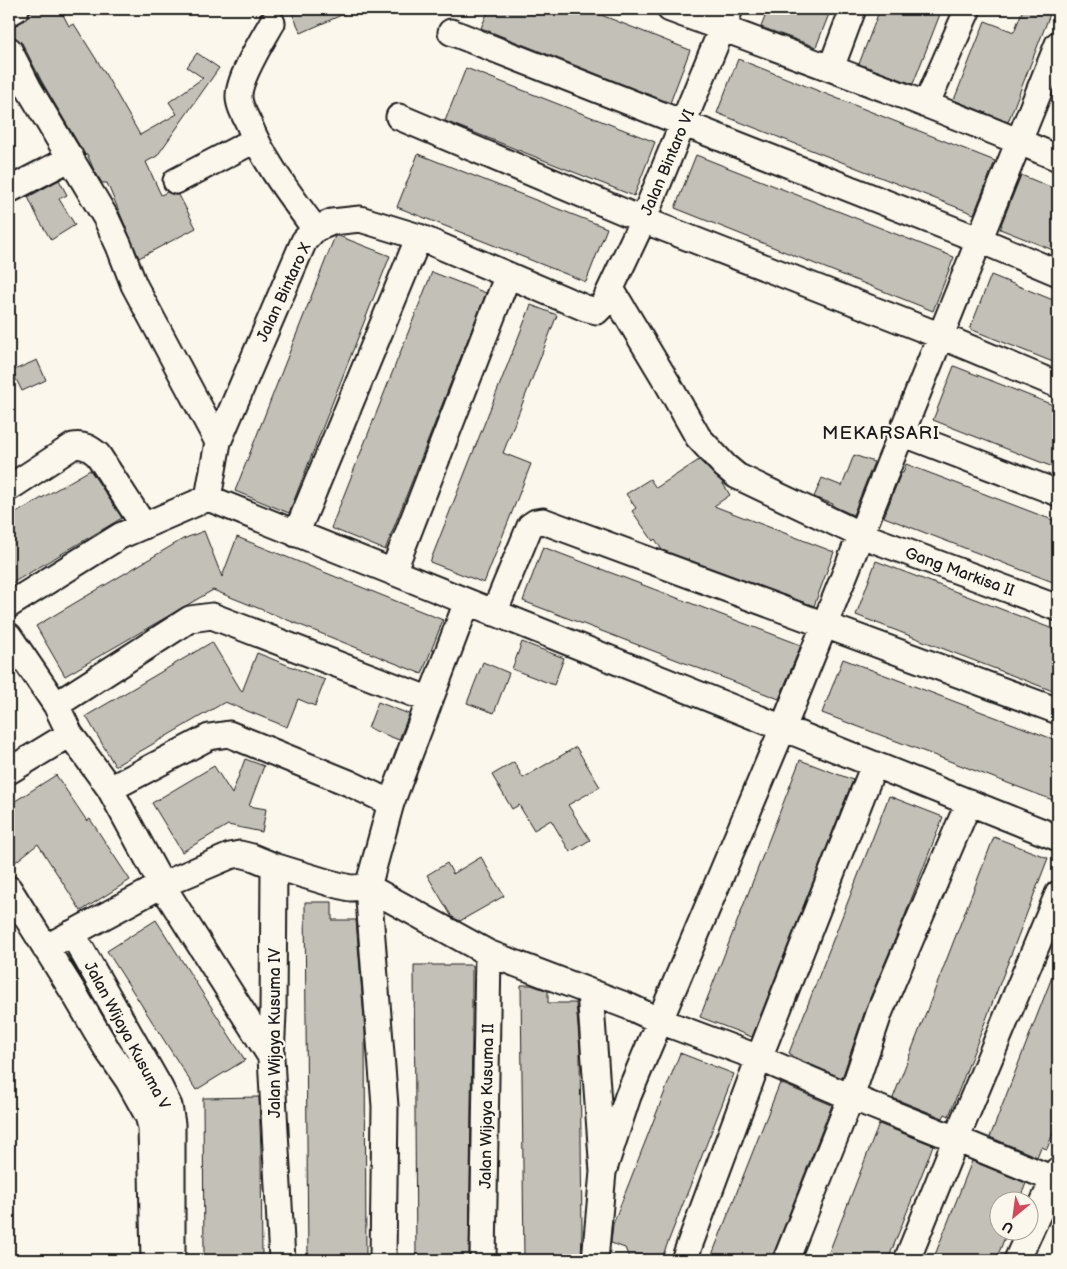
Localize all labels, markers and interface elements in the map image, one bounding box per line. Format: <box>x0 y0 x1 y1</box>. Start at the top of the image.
street label: Jalan Bintaro VI <box>637 107 699 218</box>
street label: Jalan Bintaro X <box>253 239 316 345</box>
district label: MEKARSARI <box>822 422 940 445</box>
street label: Gang Markisa II <box>902 544 1017 601</box>
street label: Jalan Wijaya Kusuma IV <box>266 948 285 1118</box>
street label: Jalan Wijaya Kusuma V <box>80 959 174 1113</box>
street label: Jalan Wijaya Kusuma II <box>477 1023 498 1189</box>
north arrow <box>990 1192 1040 1242</box>
text: U <box>999 1217 1016 1237</box>

